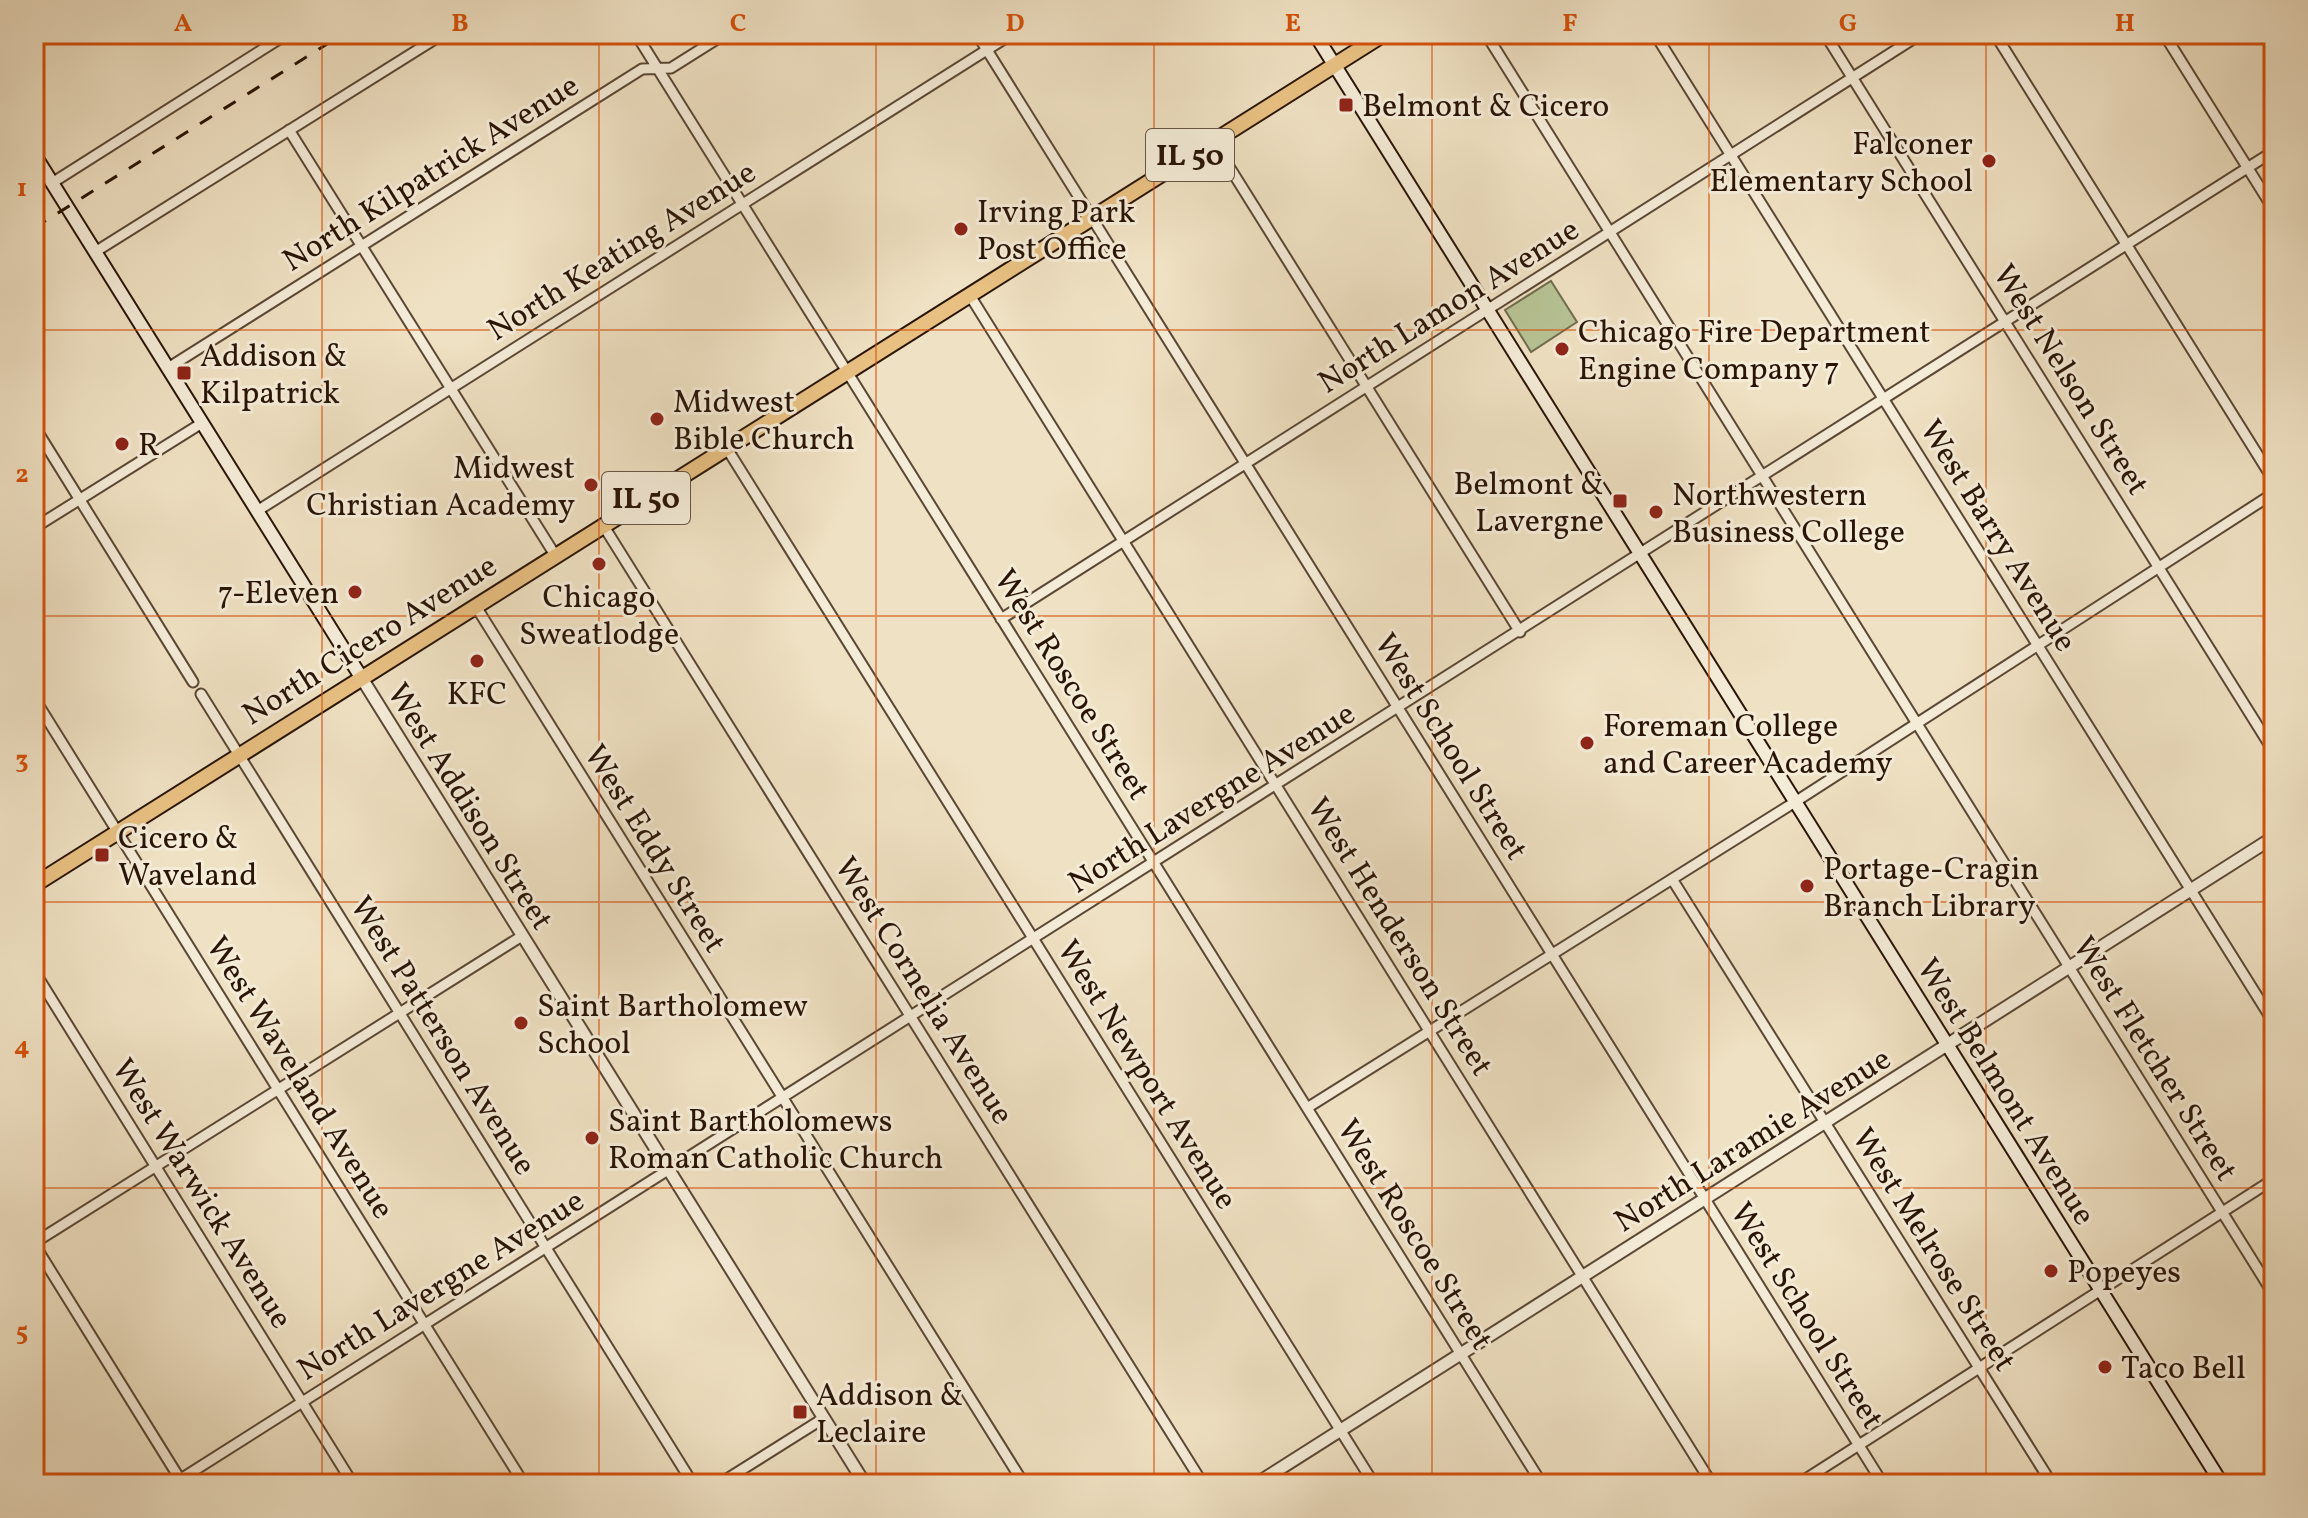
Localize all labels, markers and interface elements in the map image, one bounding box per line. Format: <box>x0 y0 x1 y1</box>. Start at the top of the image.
text: A <box>174 6 193 42</box>
text: B <box>451 6 469 42</box>
text: C <box>730 6 746 42</box>
text: D <box>1005 6 1025 42</box>
text: E <box>1285 6 1301 42</box>
text: F <box>1562 6 1578 42</box>
text: G <box>1839 6 1857 42</box>
text: H <box>2115 6 2135 42</box>
street label: North Kilpatrick Avenue <box>275 65 588 284</box>
place label: Belmont & Cicero <box>1362 86 1609 130</box>
marker: Belmont & Cicero <box>1337 96 1355 114</box>
place label: Falconer Elementary School <box>1710 124 1973 205</box>
road number: IL 50 <box>1146 129 1234 181</box>
street label: North Keating Avenue <box>480 152 765 353</box>
marker: Falconer Elementary School <box>1980 152 1998 170</box>
text: 1 <box>17 171 27 207</box>
place label: Irving Park Post Office <box>977 192 1136 273</box>
street label: North Lamon Avenue <box>1311 209 1589 406</box>
marker: Irving Park Post Office <box>952 220 970 238</box>
street label: West Nelson Street <box>1981 257 2158 504</box>
place label: Chicago Fire Department Engine Company 7 <box>1578 312 1930 393</box>
place label: Addison & Kilpatrick <box>200 336 348 417</box>
marker: Chicago Fire Department Engine Company 7 <box>1553 340 1571 358</box>
marker: Addison & Kilpatrick <box>175 364 193 382</box>
place label: Midwest Bible Church <box>673 382 855 463</box>
marker: Midwest Bible Church <box>648 410 666 428</box>
street label: West Barry Avenue <box>1907 412 2086 661</box>
place label: R <box>138 425 160 469</box>
marker: R <box>113 435 131 453</box>
place label: Midwest Christian Academy <box>306 448 575 529</box>
text: 2 <box>15 457 29 493</box>
place label: Belmont & Lavergne <box>1454 464 1604 545</box>
road number: IL 50 <box>602 472 690 524</box>
place label: Northwestern Business College <box>1672 475 1905 556</box>
marker: Midwest Christian Academy <box>582 476 600 494</box>
marker: Belmont & Lavergne <box>1611 492 1629 510</box>
marker: Northwestern Business College <box>1647 503 1665 521</box>
street label: North Cicero Avenue <box>235 545 506 738</box>
marker: Chicago Sweatlodge <box>590 555 608 573</box>
street label: West Roscoe Street <box>982 562 1159 810</box>
place label: 7-Eleven <box>218 573 339 617</box>
place label: Chicago Sweatlodge <box>519 577 679 658</box>
marker: 7-Eleven <box>346 583 364 601</box>
street label: West School Street <box>1362 626 1537 869</box>
marker: KFC <box>468 652 486 670</box>
place label: KFC <box>447 674 507 718</box>
street label: West Addison Street <box>375 676 562 940</box>
street label: North Lavergne Avenue <box>1061 693 1364 906</box>
place label: Foreman College and Career Academy <box>1603 706 1893 787</box>
marker: Foreman College and Career Academy <box>1578 734 1596 752</box>
street label: West Eddy Street <box>572 737 735 962</box>
text: 3 <box>15 743 29 779</box>
street label: West Henderson Street <box>1295 790 1502 1085</box>
place label: Cicero & Waveland <box>118 818 257 899</box>
marker: Cicero & Waveland <box>93 846 111 864</box>
street label: West Cornelia Avenue <box>822 849 1023 1134</box>
place label: Portage-Cragin Branch Library <box>1823 849 2039 930</box>
marker: Portage-Cragin Branch Library <box>1798 877 1816 895</box>
street label: West Patterson Avenue <box>338 889 545 1185</box>
street label: West Waveland Avenue <box>194 929 403 1228</box>
street label: West Fletcher Street <box>2060 929 2247 1190</box>
street label: West Newport Avenue <box>1045 932 1246 1219</box>
street label: West Belmont Avenue <box>1904 951 2105 1235</box>
place label: Saint Bartholomew School <box>537 986 808 1067</box>
marker: Saint Bartholomew School <box>512 1014 530 1032</box>
text: 4 <box>14 1029 30 1065</box>
street label: North Laramie Avenue <box>1607 1039 1900 1245</box>
street label: West Warwick Avenue <box>99 1051 301 1338</box>
place label: Saint Bartholomews Roman Catholic Church <box>608 1101 943 1182</box>
street label: West Roscoe Street <box>1325 1112 1502 1360</box>
street label: West Melrose Street <box>1840 1120 2025 1381</box>
marker: Saint Bartholomews Roman Catholic Church <box>583 1129 601 1147</box>
street label: North Lavergne Avenue <box>290 1180 593 1393</box>
street label: West School Street <box>1718 1195 1893 1438</box>
place label: Popeyes <box>2067 1252 2181 1296</box>
marker: Popeyes <box>2042 1262 2060 1280</box>
text: 5 <box>16 1315 28 1351</box>
place label: Taco Bell <box>2121 1348 2246 1392</box>
marker: Taco Bell <box>2096 1358 2114 1376</box>
place label: Addison & Leclaire <box>816 1375 964 1456</box>
marker: Addison & Leclaire <box>791 1403 809 1421</box>

